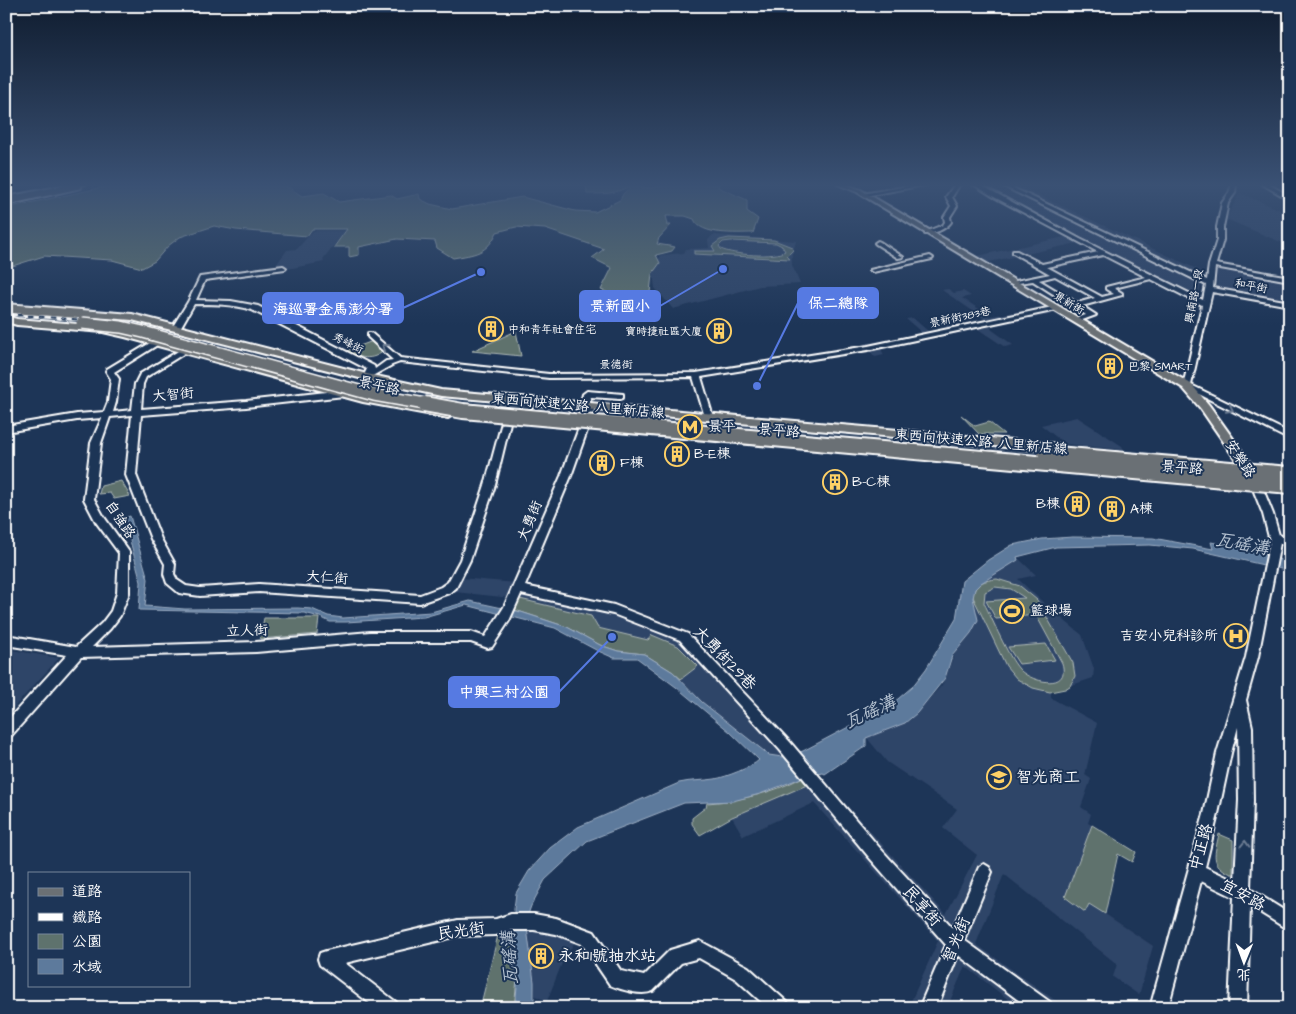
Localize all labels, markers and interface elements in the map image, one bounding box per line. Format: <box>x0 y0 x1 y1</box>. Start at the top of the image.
street label: 興南路一段 <box>1181 268 1207 324</box>
street label: 和平街 <box>1233 275 1270 297</box>
callout: 保二總隊 <box>798 288 878 318</box>
street label: 景新街 <box>1051 288 1088 318</box>
callout: 景新國小 <box>580 291 660 321</box>
callout: 海巡署金馬澎分署 <box>263 293 403 323</box>
text: 保二總隊 <box>808 293 868 314</box>
text: 景新國小 <box>590 296 650 317</box>
text: 海巡署金馬澎分署 <box>273 299 393 320</box>
street label: 景新街383巷 <box>928 303 992 331</box>
building icon: 中和青年社會住宅 <box>478 316 504 342</box>
building icon: 寶時捷社區大廈 <box>706 318 732 344</box>
place label: 中和青年社會住宅 <box>508 322 596 337</box>
place label: 寶時捷社區大廈 <box>625 324 702 339</box>
street label: 秀峰街 <box>330 329 367 358</box>
one-way arrow <box>381 344 390 353</box>
building icon: 巴黎 SMART <box>1097 353 1123 379</box>
street label: 景德街 <box>600 357 633 372</box>
place label: 巴黎 SMART <box>1128 359 1192 374</box>
street label: 景平路 <box>356 372 402 400</box>
street label: 大智街 <box>151 383 195 407</box>
street label: 東西向快速公路 八里新店線 <box>491 388 665 424</box>
one-way arrow <box>1225 403 1234 413</box>
metro station icon: 景平 <box>677 414 703 440</box>
place label: 景平 <box>708 417 736 437</box>
street label: 景平路 <box>757 419 801 443</box>
street label: 東西向快速公路 八里新店線 <box>894 424 1068 460</box>
street label: 安樂路 <box>1220 436 1260 482</box>
building icon: B-E棟 <box>664 441 690 467</box>
place label: B-E棟 <box>694 444 732 464</box>
building icon: F棟 <box>589 450 615 476</box>
place label: F棟 <box>620 453 645 473</box>
street label: 景平路 <box>1160 456 1204 480</box>
building icon: B-C棟 <box>822 469 848 495</box>
place label: B-C棟 <box>852 472 891 492</box>
building icon: B棟 <box>1064 491 1090 517</box>
place label: B棟 <box>1036 494 1061 514</box>
building icon: A棟 <box>1099 496 1125 522</box>
street label: 自強路 <box>100 497 140 543</box>
street label: 大勇街 <box>513 498 547 544</box>
place label: A棟 <box>1130 499 1154 519</box>
water label: 瓦磘溝 <box>1213 527 1273 561</box>
street label: 大仁街 <box>305 567 349 589</box>
sports icon: 籃球場 <box>999 598 1025 624</box>
place label: 籃球場 <box>1030 601 1072 621</box>
street label: 立人街 <box>226 620 268 642</box>
street label: 大勇街29巷 <box>689 621 761 695</box>
hospital icon: 吉安小兒科診所 <box>1223 623 1249 649</box>
place label: 吉安小兒科診所 <box>1120 626 1218 646</box>
callout: 中興三村公園 <box>449 677 559 707</box>
text: 中興三村公園 <box>459 682 549 703</box>
water label: 瓦磘溝 <box>840 688 902 735</box>
school or university icon: 智光商工 <box>986 764 1012 790</box>
place label: 智光商工 <box>1016 766 1080 788</box>
street label: 中正路 <box>1184 821 1218 873</box>
one-way arrow <box>1239 840 1250 848</box>
legend <box>28 872 190 986</box>
street label: 宜安路 <box>1217 874 1269 916</box>
text: 道路 <box>72 881 102 902</box>
street label: 民享街 <box>898 881 946 931</box>
text: 鐵路 <box>72 907 102 928</box>
street label: 智光街 <box>936 914 976 966</box>
street label: 民光街 <box>436 917 486 945</box>
water label: 瓦磘溝 <box>496 928 524 986</box>
text: 公園 <box>72 931 102 952</box>
north arrow <box>1218 936 1268 986</box>
building icon: 永和1號抽水站 <box>528 943 554 969</box>
place label: 永和1號抽水站 <box>558 945 656 967</box>
text: 水域 <box>72 957 102 978</box>
text: 北 <box>1237 964 1251 984</box>

